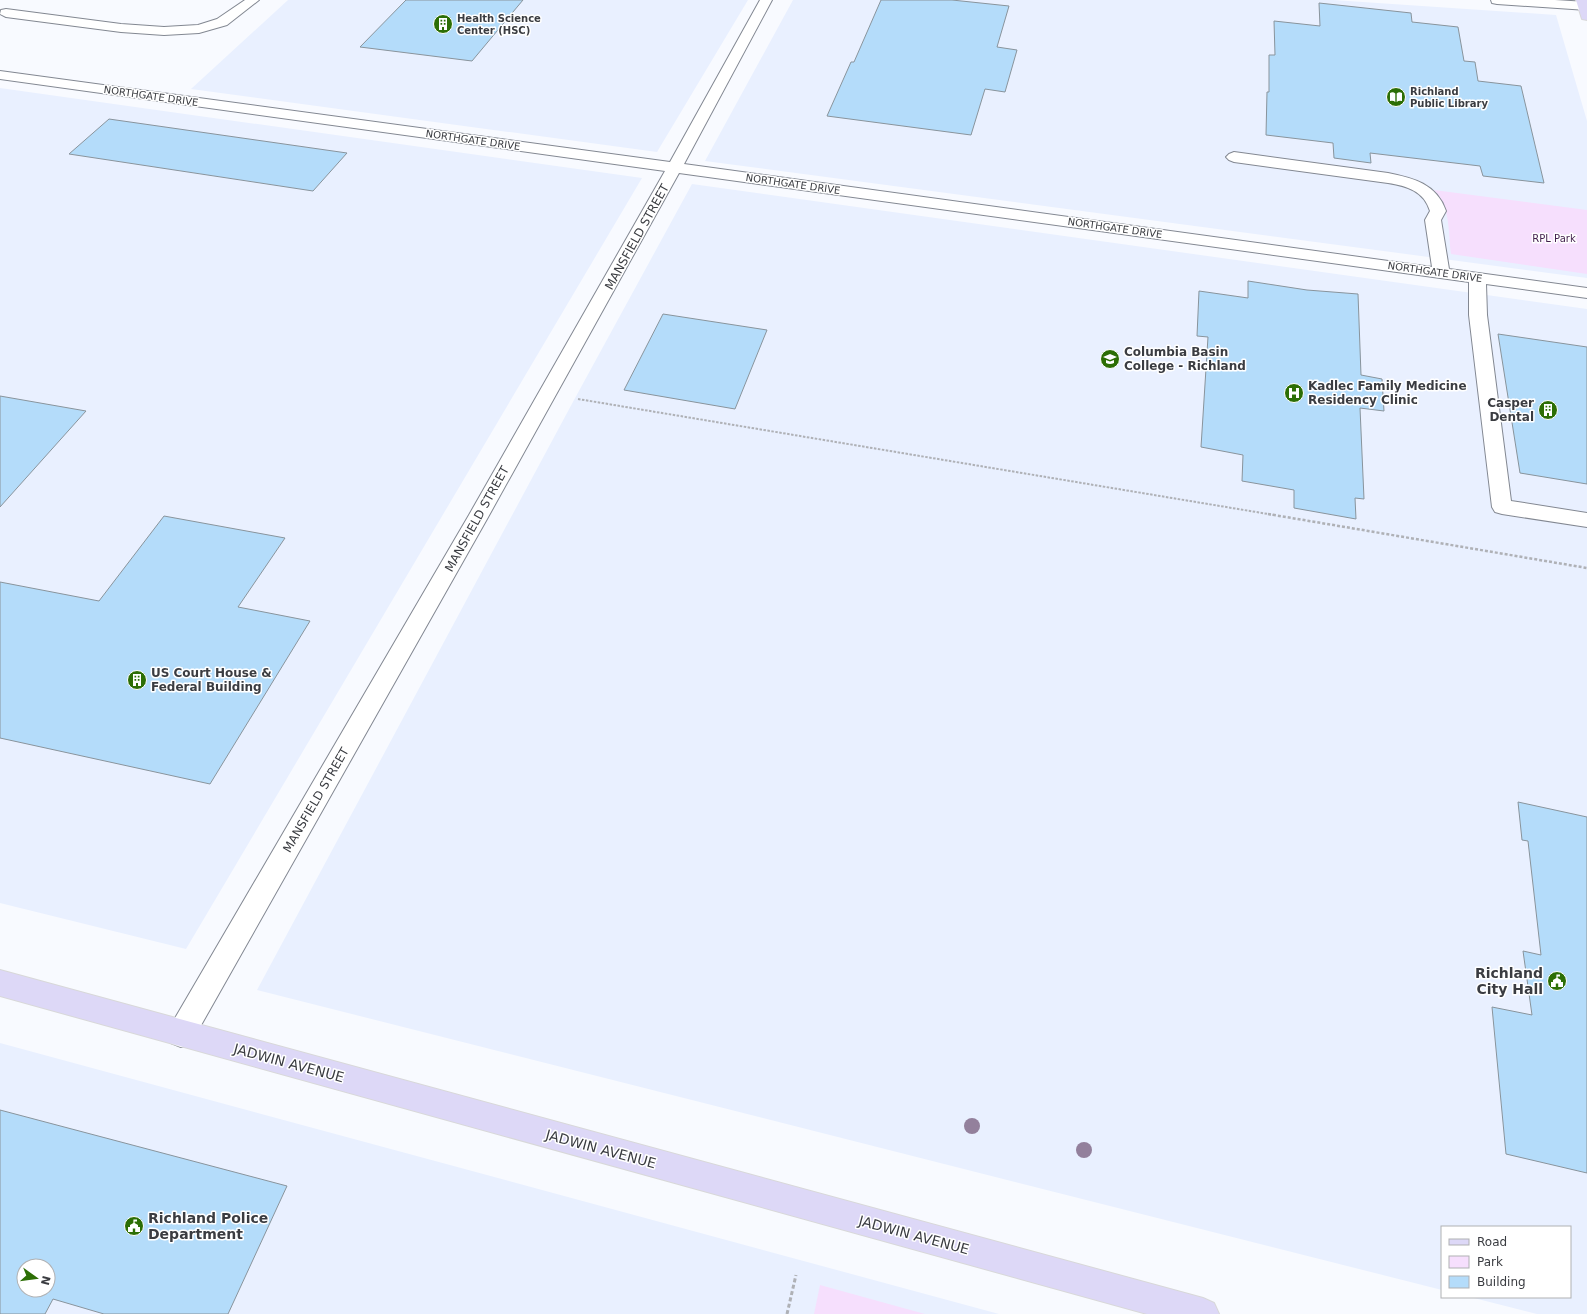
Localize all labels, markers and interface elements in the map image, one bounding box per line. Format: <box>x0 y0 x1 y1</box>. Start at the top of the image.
building icon: Health Science Center (HSC) <box>432 13 454 35</box>
place label: Health Science Center (HSC) <box>457 13 541 36</box>
street label: NORTHGATE DRIVE <box>103 84 199 108</box>
library icon: Richland Public Library <box>1385 86 1407 108</box>
place label: Richland Public Library <box>1410 86 1488 109</box>
street label: NORTHGATE DRIVE <box>425 128 521 152</box>
street label: NORTHGATE DRIVE <box>745 172 841 196</box>
street label: MANSFIELD STREET <box>602 181 672 292</box>
street label: NORTHGATE DRIVE <box>1067 216 1163 240</box>
park label: RPL Park <box>1532 233 1576 244</box>
street label: NORTHGATE DRIVE <box>1387 260 1483 284</box>
place label: Columbia Basin College - Richland <box>1124 345 1246 373</box>
school or university icon: Columbia Basin College - Richland <box>1099 348 1121 370</box>
place label: Kadlec Family Medicine Residency Clinic <box>1308 379 1467 407</box>
hospital icon: Kadlec Family Medicine Residency Clinic <box>1283 382 1305 404</box>
place label: Casper Dental <box>1487 396 1534 424</box>
building icon: Casper Dental <box>1537 399 1559 421</box>
street label: MANSFIELD STREET <box>442 463 512 574</box>
place label: US Court House & Federal Building <box>151 666 272 694</box>
building icon: US Court House & Federal Building <box>126 669 148 691</box>
street label: MANSFIELD STREET <box>280 745 352 855</box>
place label: Richland City Hall <box>1475 965 1543 997</box>
public building icon: Richland City Hall <box>1546 970 1568 992</box>
street label: JADWIN AVENUE <box>231 1040 346 1085</box>
street label: JADWIN AVENUE <box>543 1126 658 1171</box>
place label: Richland Police Department <box>148 1210 268 1242</box>
street label: JADWIN AVENUE <box>856 1212 971 1257</box>
public building icon: Richland Police Department <box>123 1215 145 1237</box>
legend <box>1441 1226 1571 1298</box>
text: Road <box>1477 1235 1507 1249</box>
text: Park <box>1477 1255 1503 1269</box>
north arrow <box>16 1258 56 1298</box>
text: N <box>38 1274 53 1286</box>
text: Building <box>1477 1275 1526 1289</box>

